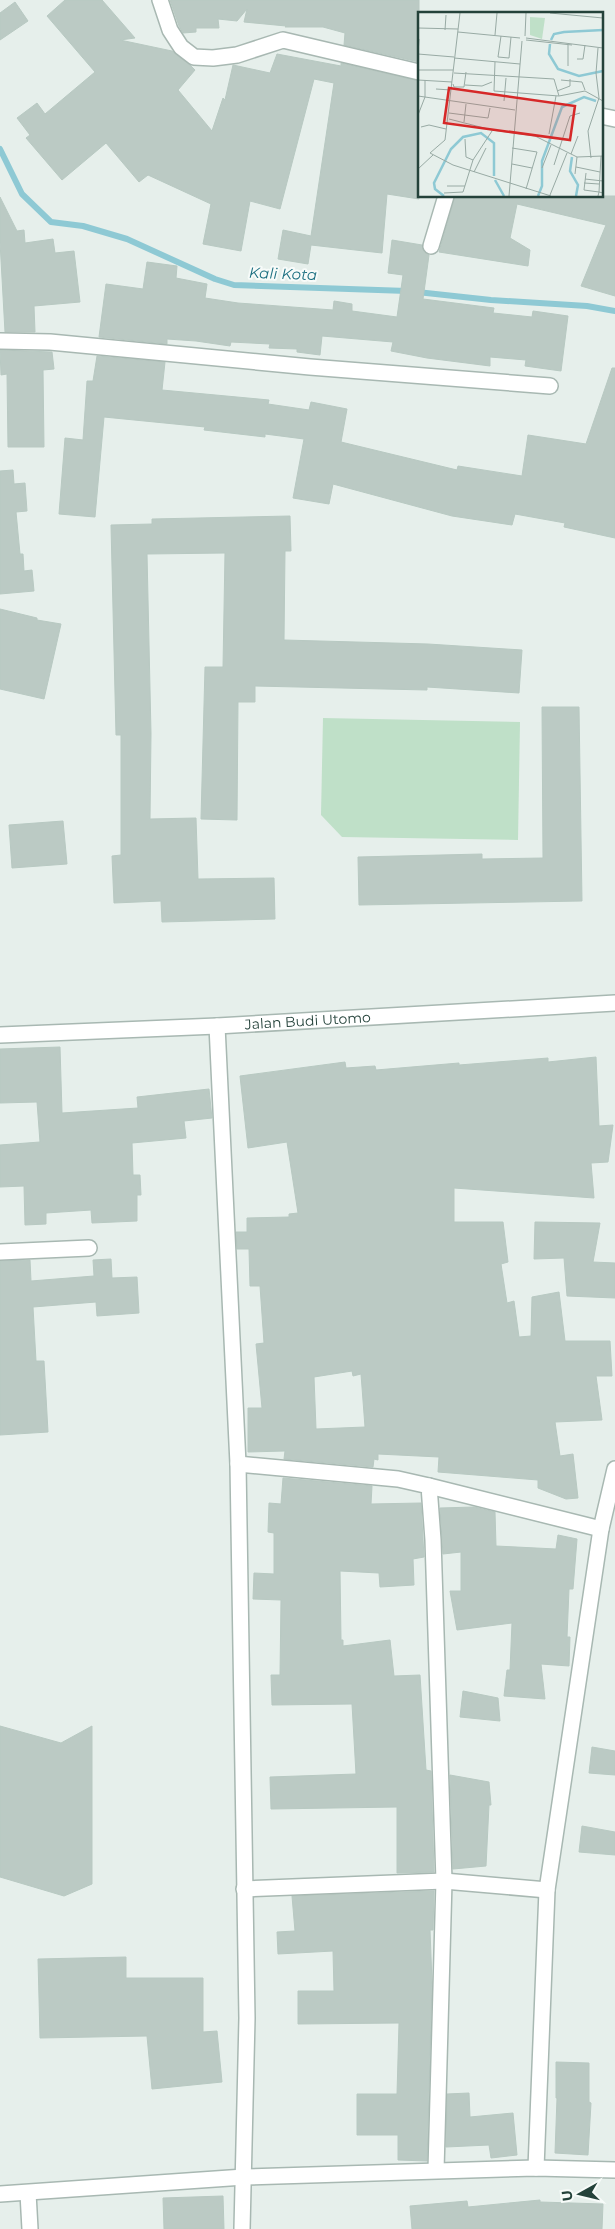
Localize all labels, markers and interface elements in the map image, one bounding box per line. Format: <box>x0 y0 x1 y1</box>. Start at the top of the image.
inset map <box>418 12 602 198</box>
water label: Kali Kota <box>249 263 317 284</box>
street label: Jalan Budi Utomo <box>243 1008 371 1033</box>
north arrow <box>555 2169 605 2219</box>
text: U <box>557 2189 577 2203</box>

